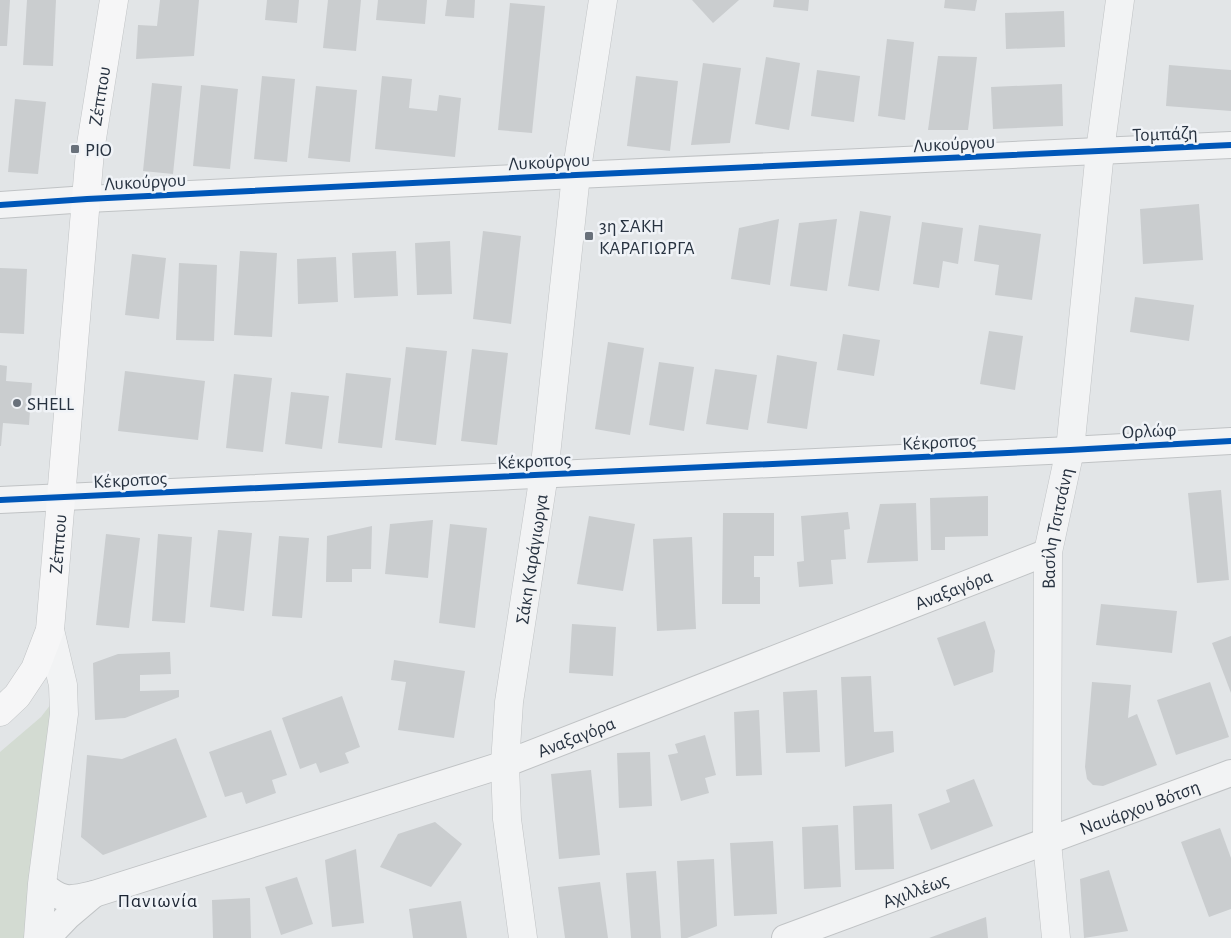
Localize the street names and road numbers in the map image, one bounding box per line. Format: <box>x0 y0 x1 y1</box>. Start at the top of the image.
street label: Ζέππου <box>86 65 114 127</box>
street label: Τομπάζη <box>1132 124 1198 145</box>
street label: Λυκούργου <box>913 133 996 156</box>
street label: Λυκούργου <box>508 151 591 174</box>
street label: Λυκούργου <box>104 171 187 194</box>
street label: Ορλώφ <box>1121 421 1177 442</box>
street label: Κέκροπος <box>902 431 977 454</box>
street label: Κέκροπος <box>497 450 572 473</box>
street label: Βασίλη Τσιτσάνη <box>1040 466 1077 589</box>
street label: Κέκροπος <box>93 469 168 492</box>
street label: Σάκη Καράγιωργα <box>513 493 552 626</box>
street label: Ζέππου <box>47 513 71 575</box>
street label: Αναξαγόρα <box>912 567 996 614</box>
street label: Αναξαγόρα <box>535 714 618 761</box>
street label: Ναυάρχου Βότση <box>1077 777 1203 839</box>
street label: Αχιλλέως <box>880 870 951 912</box>

